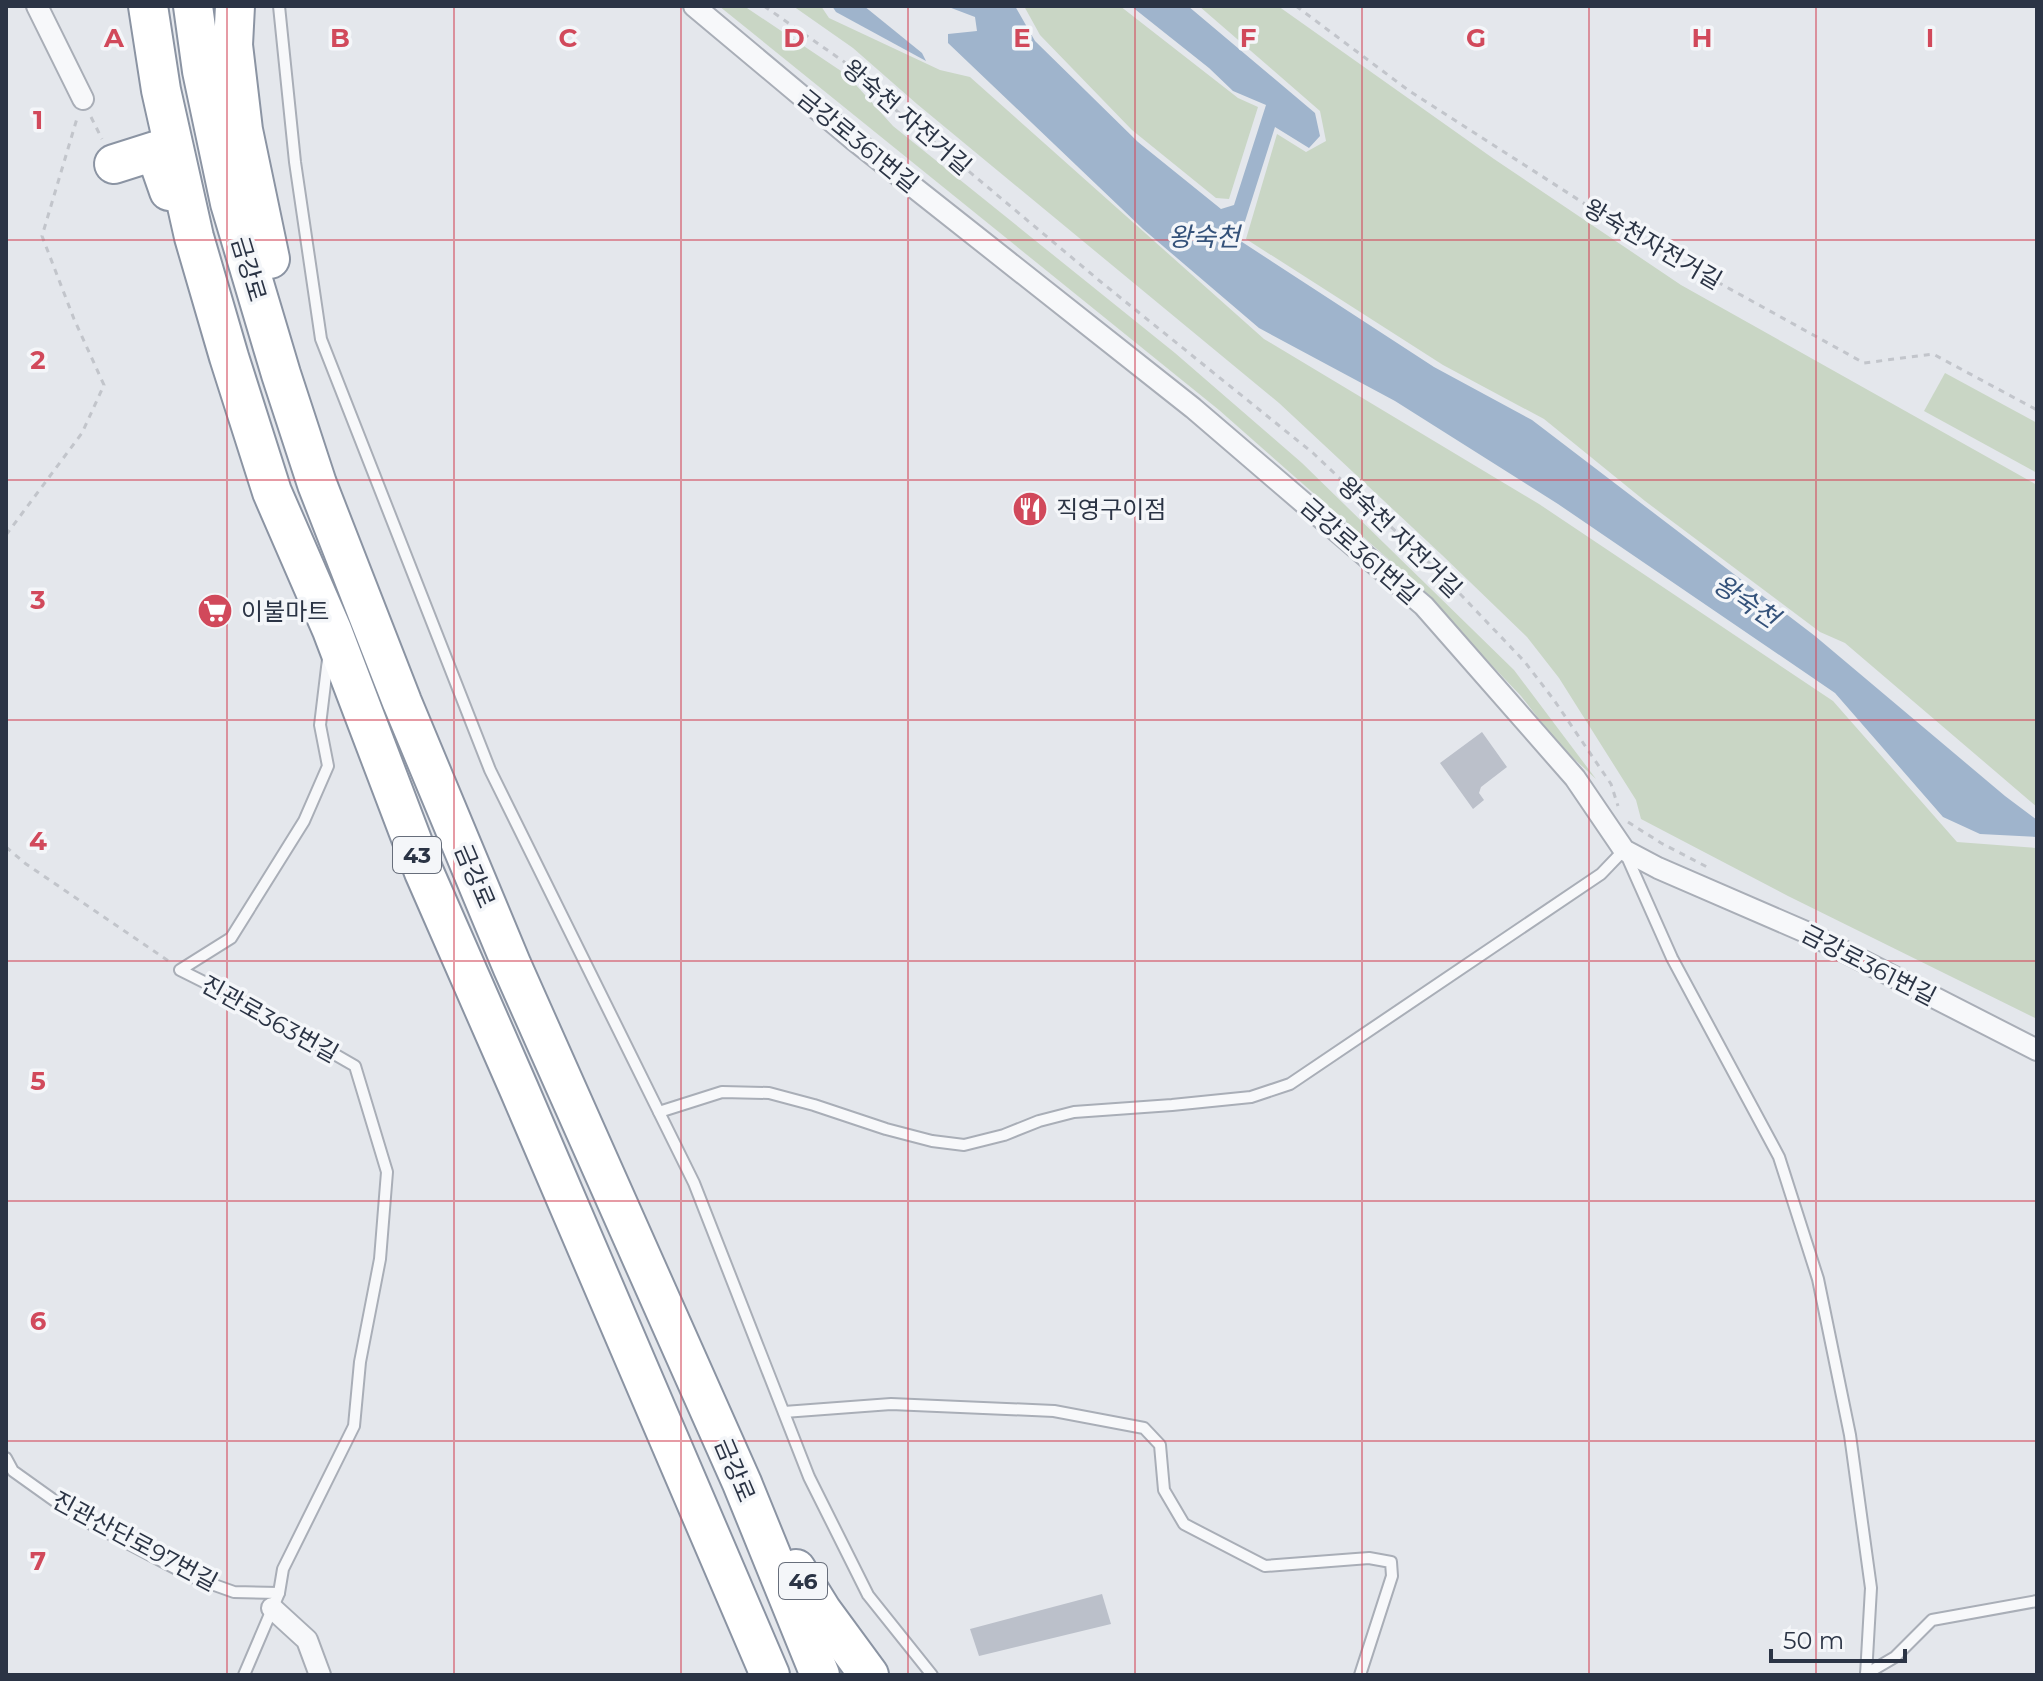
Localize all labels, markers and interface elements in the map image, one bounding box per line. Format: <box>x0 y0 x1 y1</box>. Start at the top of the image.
text: A <box>103 22 125 54</box>
text: B <box>330 22 350 54</box>
text: C <box>559 22 578 54</box>
text: D <box>783 22 805 54</box>
text: E <box>1013 22 1031 54</box>
text: F <box>1240 22 1256 54</box>
text: G <box>1466 22 1486 54</box>
text: H <box>1691 22 1713 54</box>
text: I <box>1926 22 1934 54</box>
street label: 왕숙천 자전거길 <box>837 53 977 181</box>
street label: 금강로361번길 <box>792 83 924 199</box>
text: 1 <box>33 104 43 136</box>
street label: 왕숙천자전거길 <box>1579 193 1727 295</box>
water label: 왕숙천 <box>1168 221 1243 253</box>
street label: 금강로 <box>225 233 273 305</box>
text: 2 <box>30 344 46 376</box>
street label: 왕숙천 자전거길 <box>1332 471 1468 603</box>
restaurant icon: 직영구이점 <box>1011 490 1049 528</box>
street label: 금강로361번길 <box>1295 492 1425 610</box>
place label: 직영구이점 <box>1056 495 1166 524</box>
water label: 왕숙천 <box>1707 568 1787 636</box>
text: 3 <box>29 584 46 616</box>
supermarket icon: 이불마트 <box>196 592 234 630</box>
place label: 이불마트 <box>241 597 329 626</box>
text: 4 <box>29 825 47 857</box>
road number: 43 <box>393 837 441 873</box>
street label: 금강로 <box>449 840 501 912</box>
street label: 금강로361번길 <box>1797 919 1941 1011</box>
street label: 진관로363번길 <box>196 969 344 1069</box>
text: 5 <box>30 1065 46 1097</box>
text: 6 <box>30 1305 47 1337</box>
street label: 금강로 <box>709 1434 761 1506</box>
street label: 진관산단로97번길 <box>47 1485 223 1597</box>
text: 7 <box>30 1545 46 1577</box>
road number: 46 <box>779 1563 827 1599</box>
scale bar <box>1771 1613 1905 1663</box>
text: 50 m <box>1783 1626 1844 1655</box>

